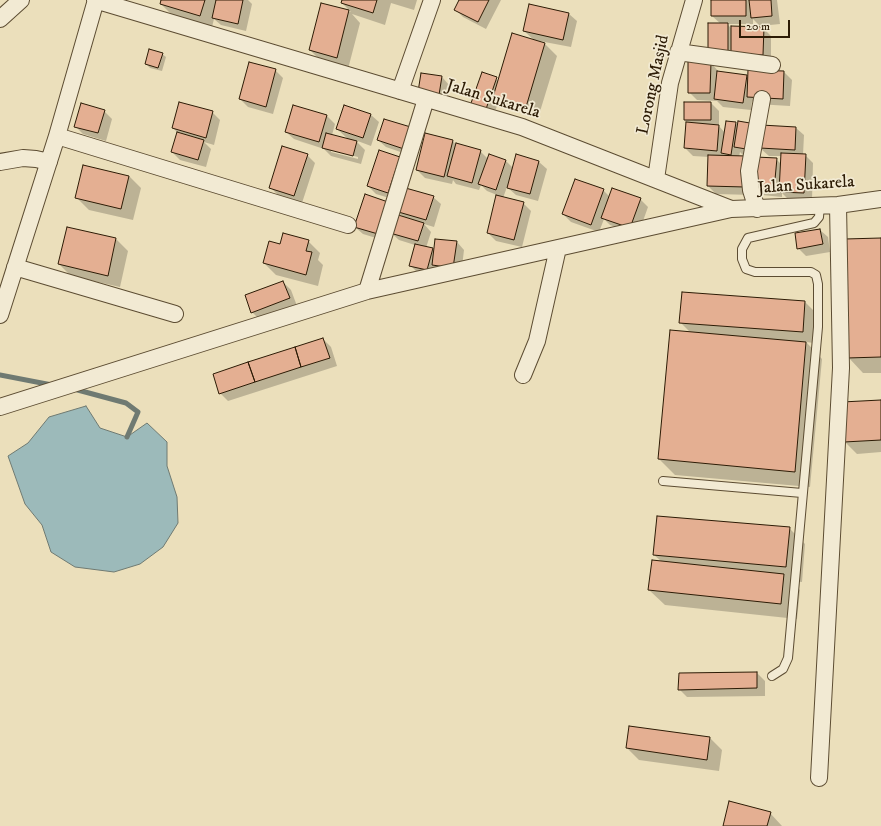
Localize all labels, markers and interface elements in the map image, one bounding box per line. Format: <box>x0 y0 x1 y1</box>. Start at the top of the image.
scale bar <box>741 12 792 38</box>
text: 20 m <box>746 19 770 34</box>
street label: Lorong Masjid <box>634 33 674 137</box>
street label: Jalan Sukarela <box>444 76 542 124</box>
street label: Jalan Sukarela <box>757 172 855 200</box>

